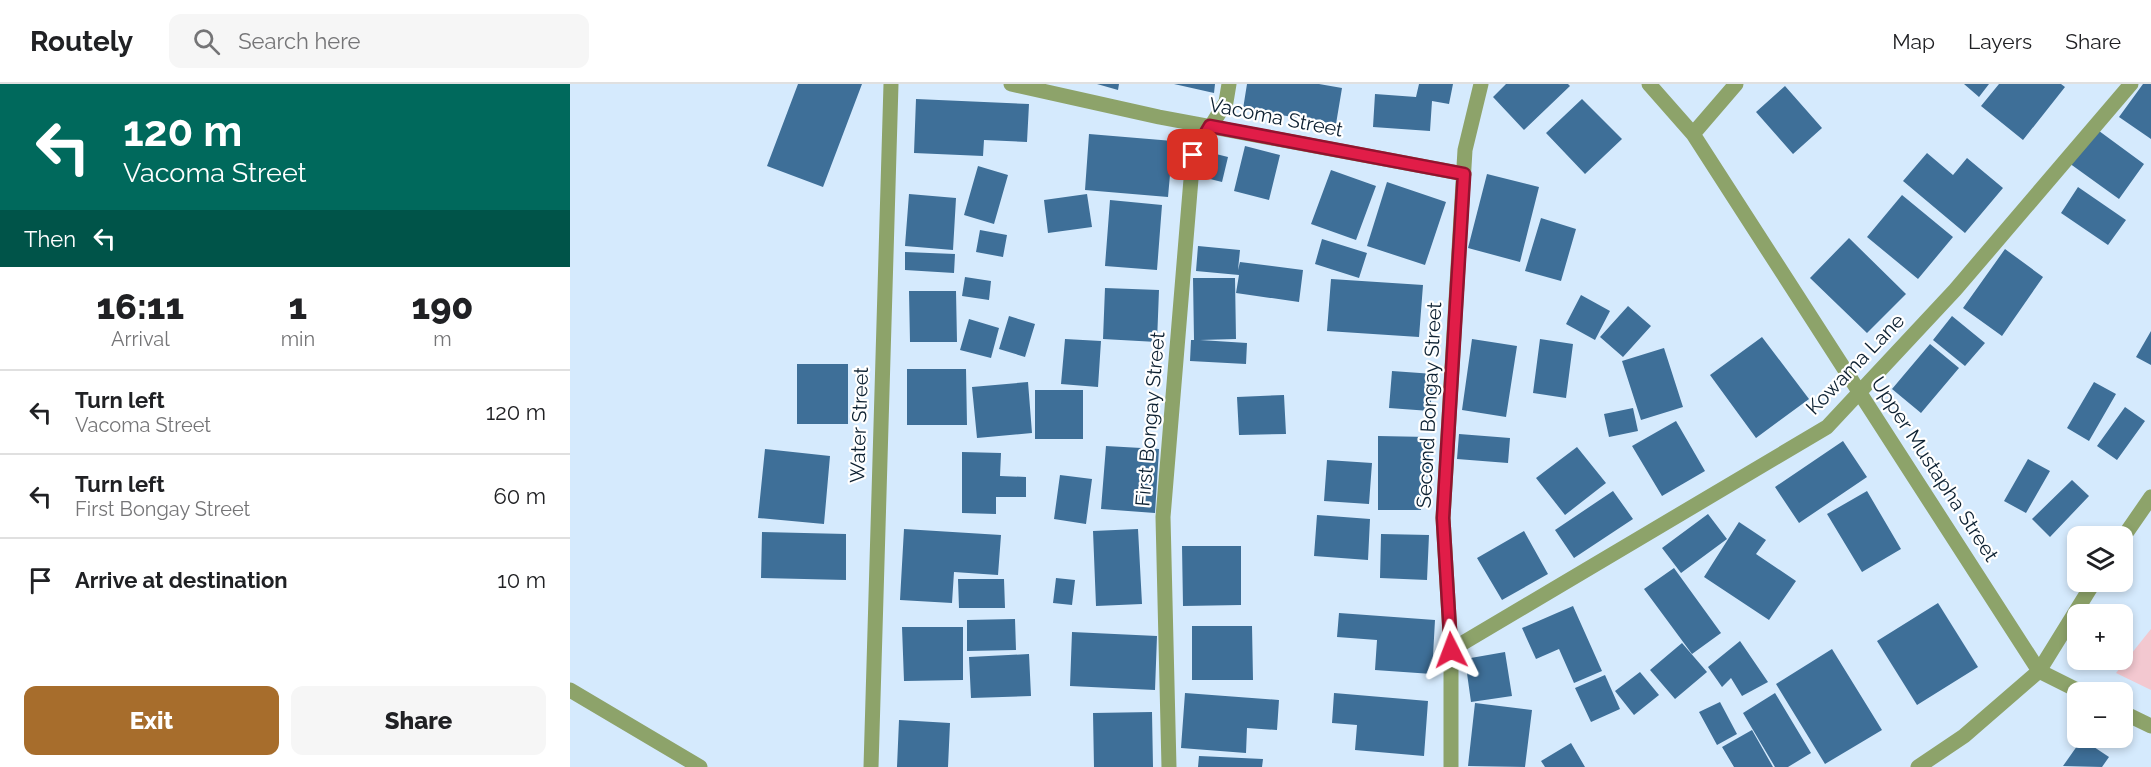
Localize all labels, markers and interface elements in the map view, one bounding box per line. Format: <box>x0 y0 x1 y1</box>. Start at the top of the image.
search box <box>169 14 589 68</box>
text: Routely <box>30 25 133 58</box>
icon: search <box>190 25 223 58</box>
text: Search here <box>238 28 360 54</box>
text: Map <box>1892 29 1935 54</box>
text: Layers <box>1968 29 2032 54</box>
text: Share <box>2065 29 2121 54</box>
street label: Vacoma Street <box>1207 92 1345 142</box>
text: 120 m <box>123 107 242 156</box>
icon: left <box>24 108 102 186</box>
pin <box>1167 129 1218 180</box>
icon: arrive <box>1176 138 1209 171</box>
text: Vacoma Street <box>123 157 307 188</box>
icon: left <box>88 222 121 255</box>
text: Then <box>24 226 76 252</box>
text: 16:11 <box>96 285 184 327</box>
text: 1 <box>289 285 307 327</box>
text: 190 <box>412 285 473 327</box>
street label: Second Bongay Street <box>1412 301 1446 509</box>
street label: Kowama Lane <box>1801 308 1909 419</box>
text: Arrival <box>111 327 170 351</box>
text: min <box>281 327 315 351</box>
text: m <box>433 327 452 351</box>
street label: First Bongay Street <box>1130 330 1170 507</box>
street label: Water Street <box>845 366 873 483</box>
street label: Upper Mustapha Street <box>1866 372 2004 566</box>
text: Turn left <box>75 387 165 413</box>
icon: left <box>24 396 57 429</box>
text: 120 m <box>486 399 546 425</box>
text: Vacoma Street <box>75 413 211 437</box>
text: Turn left <box>75 471 165 497</box>
icon: left <box>24 480 57 513</box>
text: 60 m <box>493 483 546 509</box>
text: First Bongay Street <box>75 497 250 521</box>
map controls <box>2067 526 2133 748</box>
button: layers <box>2067 526 2133 592</box>
icon: arrive <box>24 564 57 597</box>
text: Arrive at destination <box>75 567 288 593</box>
text: 10 m <box>497 567 546 593</box>
button: + <box>2067 604 2133 670</box>
position arrow <box>1419 618 1483 682</box>
button: − <box>2067 682 2133 748</box>
button: Exit <box>24 686 279 755</box>
button: Share <box>291 686 546 755</box>

